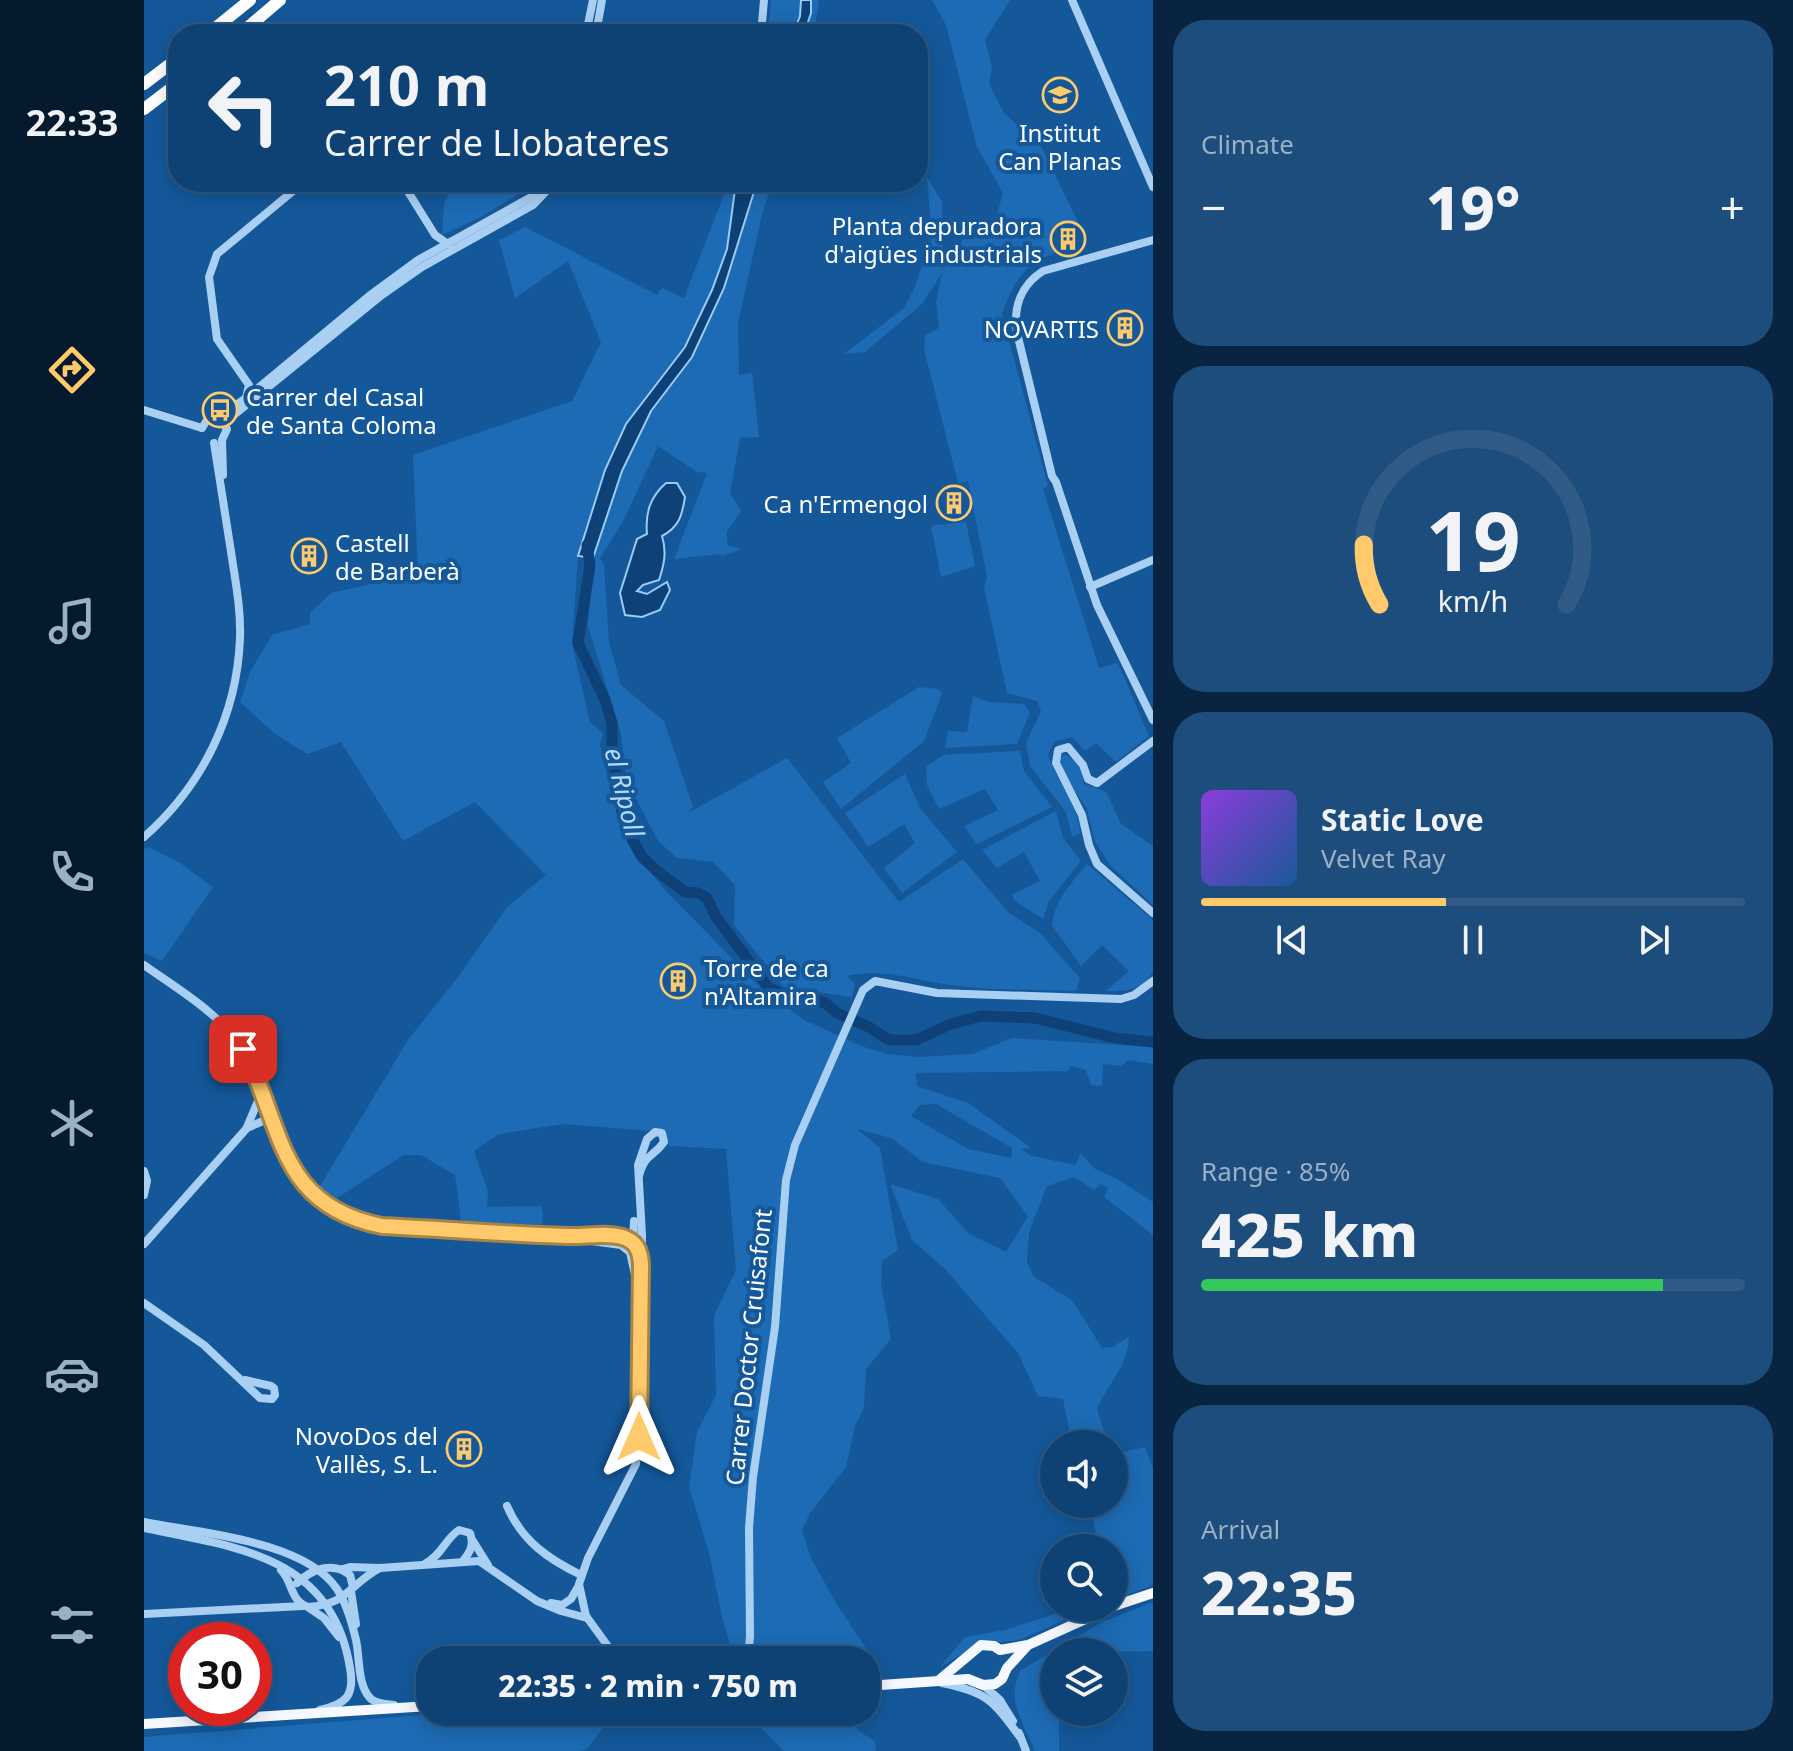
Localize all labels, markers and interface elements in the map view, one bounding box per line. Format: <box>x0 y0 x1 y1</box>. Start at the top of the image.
text: 210 m <box>324 46 489 122</box>
icon: left <box>192 56 296 160</box>
school or university icon: Institut Can Planas <box>1041 76 1079 114</box>
text: 22:33 <box>26 98 118 147</box>
place label: Institut Can Planas <box>998 116 1122 177</box>
text: Carrer de Llobateres <box>324 118 670 167</box>
text: Climate <box>1201 126 1294 162</box>
text: 19° <box>1426 166 1520 248</box>
text: − <box>1201 177 1226 237</box>
text: + <box>1720 177 1745 237</box>
place label: Planta depuradora d'aigües industrials <box>824 209 1042 270</box>
building icon: Planta depuradora d'aigües industrials <box>1049 220 1087 258</box>
building icon: NOVARTIS <box>1106 309 1144 347</box>
place label: NOVARTIS <box>984 312 1099 345</box>
icon: directions <box>44 342 100 398</box>
place label: Carrer del Casal de Santa Coloma <box>246 380 437 441</box>
bus stop icon: Carrer del Casal de Santa Coloma <box>201 391 239 429</box>
text: 19 <box>1425 482 1521 595</box>
building icon: Ca n'Ermengol <box>935 484 973 522</box>
place label: Ca n'Ermengol <box>764 487 928 520</box>
place label: Castell de Barberà <box>335 526 460 587</box>
building icon: Castell de Barberà <box>290 537 328 575</box>
text: km/h <box>1438 581 1508 620</box>
icon: music <box>44 593 100 649</box>
water label: el Ripoll <box>597 743 654 842</box>
text: Static Love <box>1321 799 1484 840</box>
text: Velvet Ray <box>1321 840 1446 876</box>
icon: phone <box>44 844 100 900</box>
icon: previous <box>1270 918 1314 962</box>
icon: pause <box>1451 918 1495 962</box>
icon: next <box>1632 918 1676 962</box>
place label: Torre de ca n'Altamira <box>704 951 829 1012</box>
building icon: Torre de ca n'Altamira <box>659 962 697 1000</box>
pin <box>209 1015 277 1083</box>
icon: arrive <box>221 1027 265 1071</box>
icon: climate <box>44 1095 100 1151</box>
text: Range · 85% <box>1201 1153 1350 1189</box>
text: 425 km <box>1201 1193 1418 1275</box>
street label: Carrer Doctor Cruisafont <box>717 1207 779 1487</box>
icon: car <box>44 1346 100 1402</box>
position arrow <box>597 1395 681 1479</box>
place label: NovoDos del Vallès, S. L. <box>295 1419 438 1480</box>
building icon: NovoDos del Vallès, S. L. <box>445 1430 483 1468</box>
map controls <box>1040 1430 1128 1726</box>
button: sound <box>1040 1430 1128 1518</box>
text: Arrival <box>1201 1511 1280 1547</box>
button: search <box>1040 1534 1128 1622</box>
text: 22:35 <box>1201 1551 1357 1633</box>
icon: filters <box>44 1597 100 1653</box>
speed limit sign: 30 <box>168 1622 272 1726</box>
button: layers <box>1040 1638 1128 1726</box>
text: 22:35 · 2 min · 750 m <box>498 1665 798 1706</box>

